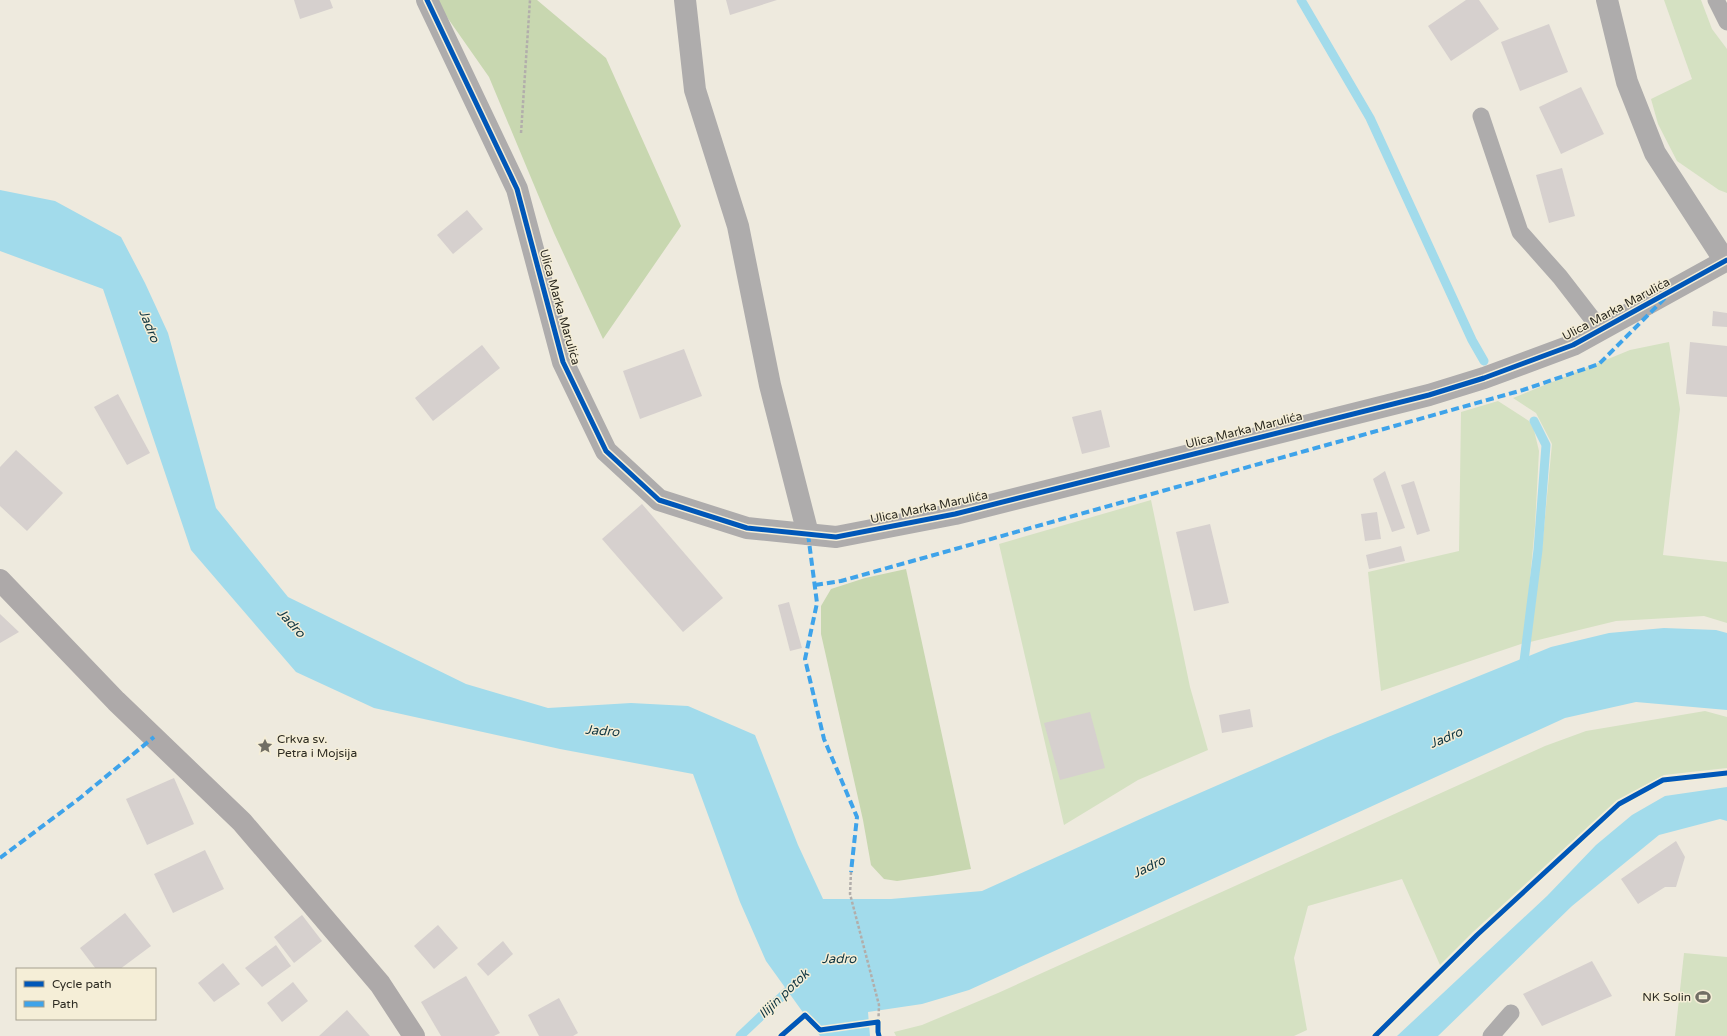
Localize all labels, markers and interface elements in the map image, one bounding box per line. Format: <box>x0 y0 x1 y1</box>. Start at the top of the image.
street label: Ulica Marka Marulića <box>537 248 583 366</box>
street label: Ulica Marka Marulića <box>1560 275 1672 343</box>
water label: Jadro <box>135 307 163 346</box>
street label: Ulica Marka Marulića <box>1184 409 1304 451</box>
street label: Ulica Marka Marulića <box>869 488 989 526</box>
water label: Jadro <box>274 605 309 642</box>
water label: Jadro <box>584 722 621 740</box>
water label: Jadro <box>1427 724 1466 752</box>
place label: Crkva sv. Petra i Mojsija <box>277 732 357 760</box>
place icon: Crkva sv. Petra i Mojsija <box>256 737 274 755</box>
water label: Jadro <box>1130 852 1169 882</box>
water label: Jadro <box>822 951 857 967</box>
water label: Ilijin potok <box>755 965 813 1022</box>
legend <box>16 968 156 1020</box>
text: Cycle path <box>52 977 111 991</box>
sports icon: NK Solin <box>1694 988 1712 1006</box>
place label: NK Solin <box>1642 990 1691 1004</box>
text: Path <box>52 997 78 1011</box>

